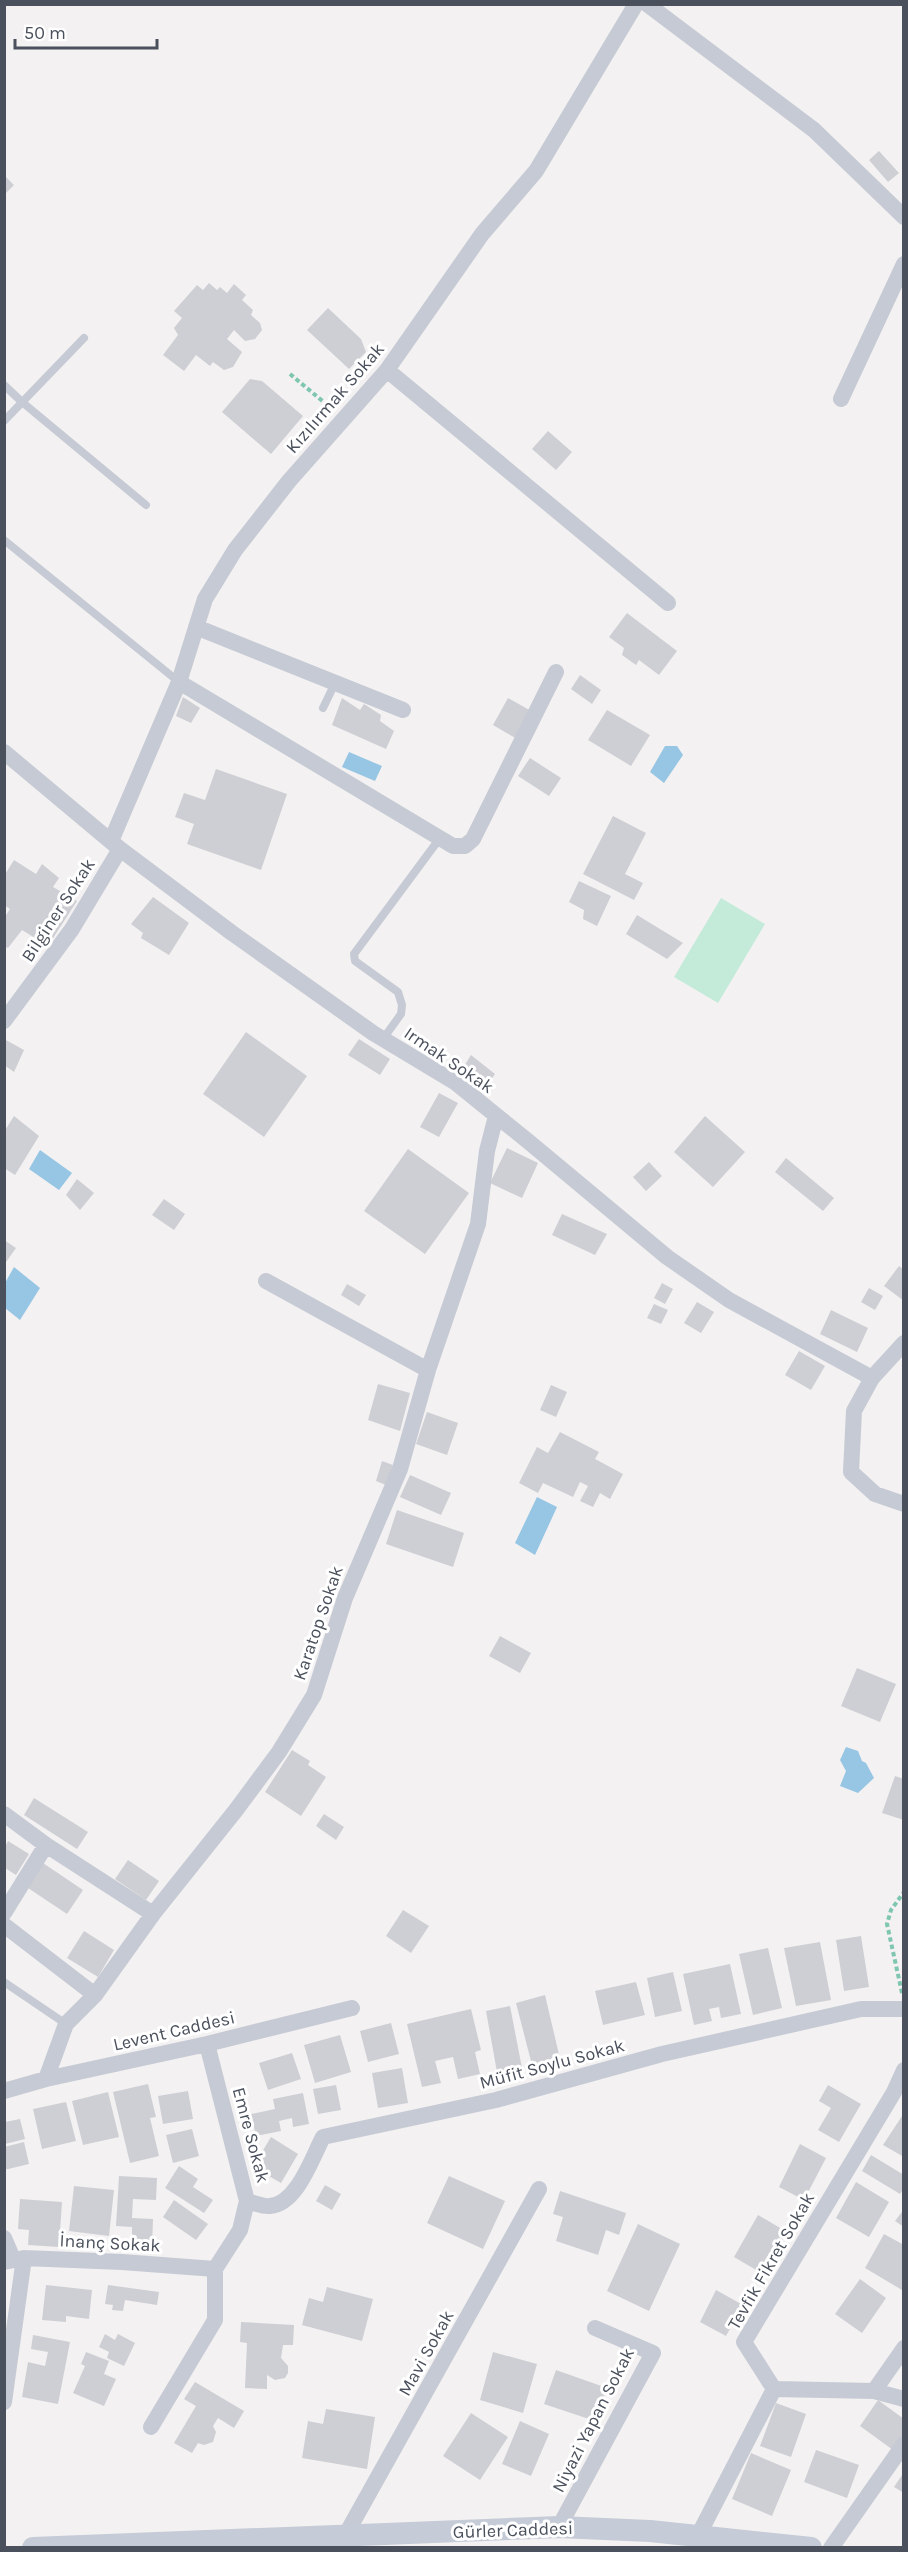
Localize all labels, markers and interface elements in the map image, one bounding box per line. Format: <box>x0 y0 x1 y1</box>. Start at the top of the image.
scale bar <box>15 12 158 50</box>
text: 50 m <box>24 22 66 44</box>
street label: Kızılırmak Sokak <box>281 338 389 458</box>
street label: Bilginer Sokak <box>16 854 100 966</box>
street label: Irmak Sokak <box>400 1022 498 1098</box>
street label: Karatop Sokak <box>288 1563 348 1683</box>
street label: Levent Caddesi <box>111 2006 237 2056</box>
street label: Müfit Soylu Sokak <box>477 2034 627 2094</box>
street label: Emre Sokak <box>228 2085 274 2185</box>
street label: Tevfik Fikret Sokak <box>723 2189 819 2333</box>
street label: İnanç Sokak <box>59 2229 161 2257</box>
street label: Mavi Sokak <box>393 2306 459 2400</box>
street label: Niyazi Yapan Sokak <box>547 2344 639 2496</box>
street label: Gürler Caddesi <box>452 2517 574 2543</box>

